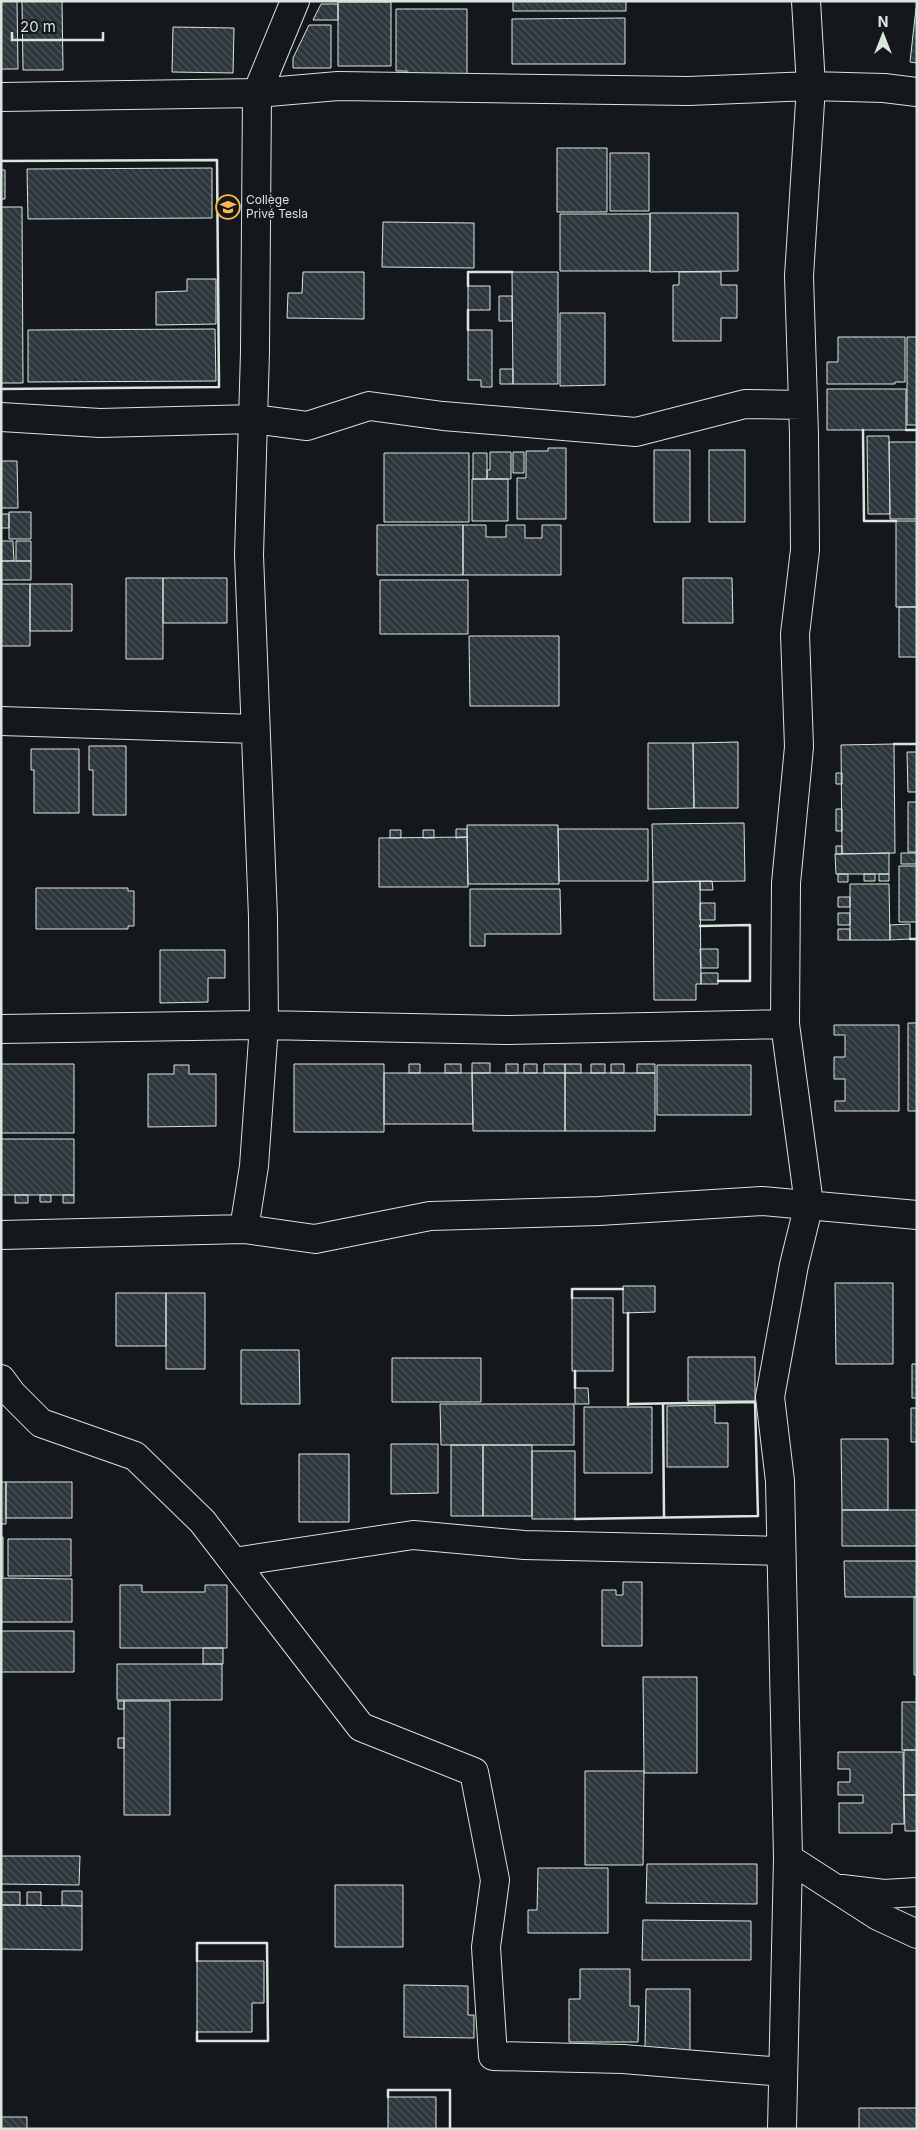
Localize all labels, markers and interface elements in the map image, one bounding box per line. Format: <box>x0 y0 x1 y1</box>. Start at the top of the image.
scale bar <box>12 10 104 42</box>
north arrow <box>858 10 908 60</box>
text: N <box>878 13 888 30</box>
text: 20 m <box>20 17 56 36</box>
place label: Collège Privé Tesla <box>246 192 308 221</box>
school or university icon: Collège Privé Tesla <box>215 194 241 220</box>

